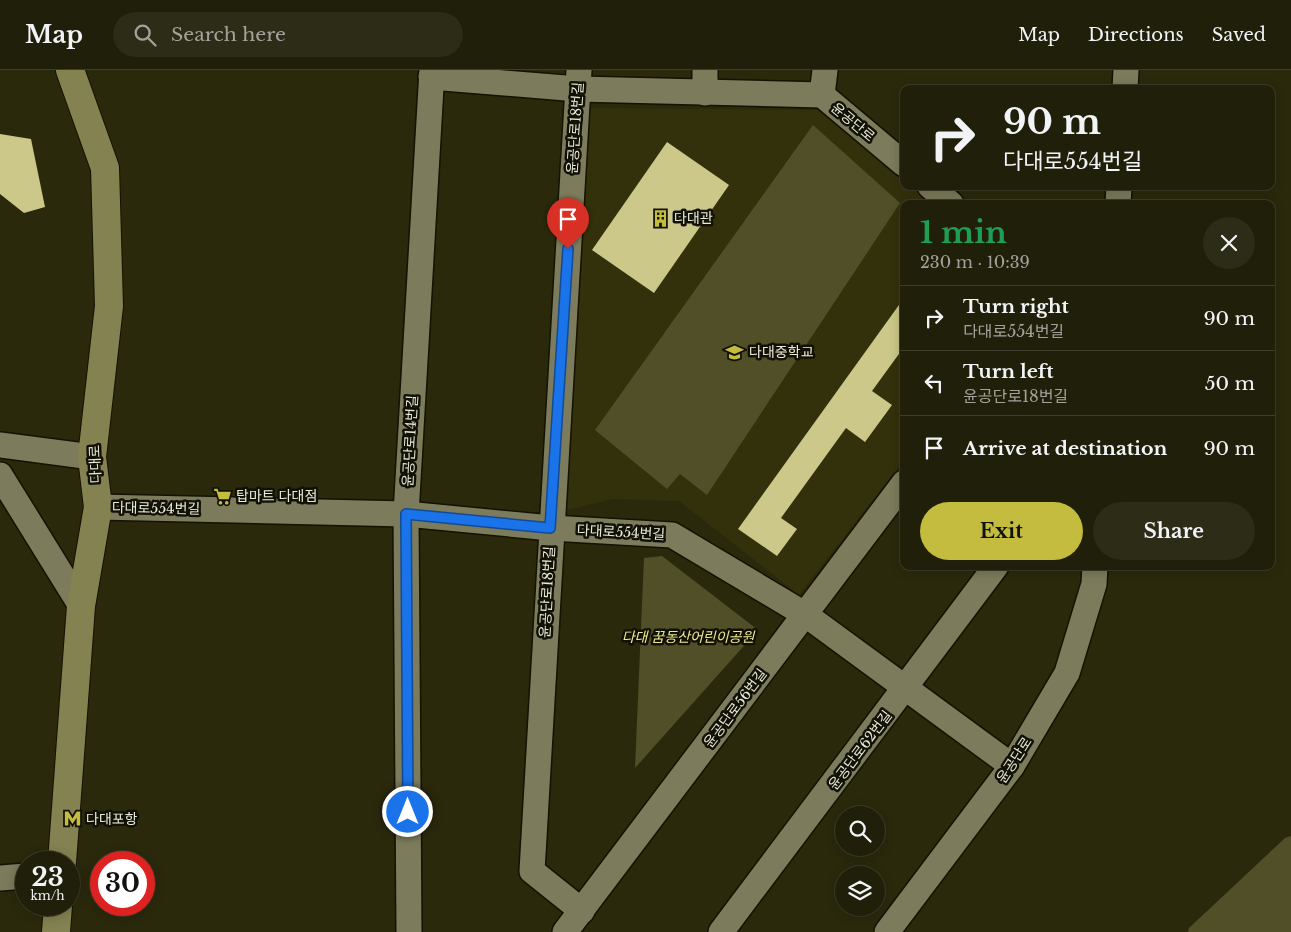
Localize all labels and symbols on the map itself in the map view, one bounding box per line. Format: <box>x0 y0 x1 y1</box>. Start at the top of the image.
street label: 윤공단로18번길 <box>563 81 587 175</box>
street label: 윤공단로 <box>827 99 879 146</box>
pin <box>547 198 589 249</box>
building icon: 다대관 <box>650 208 670 228</box>
place label: 다대관 <box>674 209 713 227</box>
school or university icon: 다대중학교 <box>725 342 745 362</box>
place label: 다대중학교 <box>749 343 814 361</box>
street label: 윤공단로14번길 <box>399 395 421 487</box>
street label: 다대로 <box>85 444 105 484</box>
supermarket icon: 탑마트 다대점 <box>212 486 232 506</box>
place label: 탑마트 다대점 <box>236 487 317 505</box>
street label: 다대로554번길 <box>112 498 200 518</box>
street label: 다대로554번길 <box>576 521 666 543</box>
street label: 윤공단로18번길 <box>536 546 558 638</box>
park label: 다대 꿈동산어린이공원 <box>622 628 755 646</box>
street label: 윤공단로56번길 <box>699 665 771 751</box>
street label: 윤공단로62번길 <box>824 707 896 793</box>
street label: 윤공단로 <box>992 733 1036 787</box>
position arrow <box>381 785 433 837</box>
metro station icon: 다대포항 <box>62 809 82 829</box>
place label: 다대포항 <box>86 810 138 828</box>
speed limit sign: 30 <box>90 851 155 916</box>

